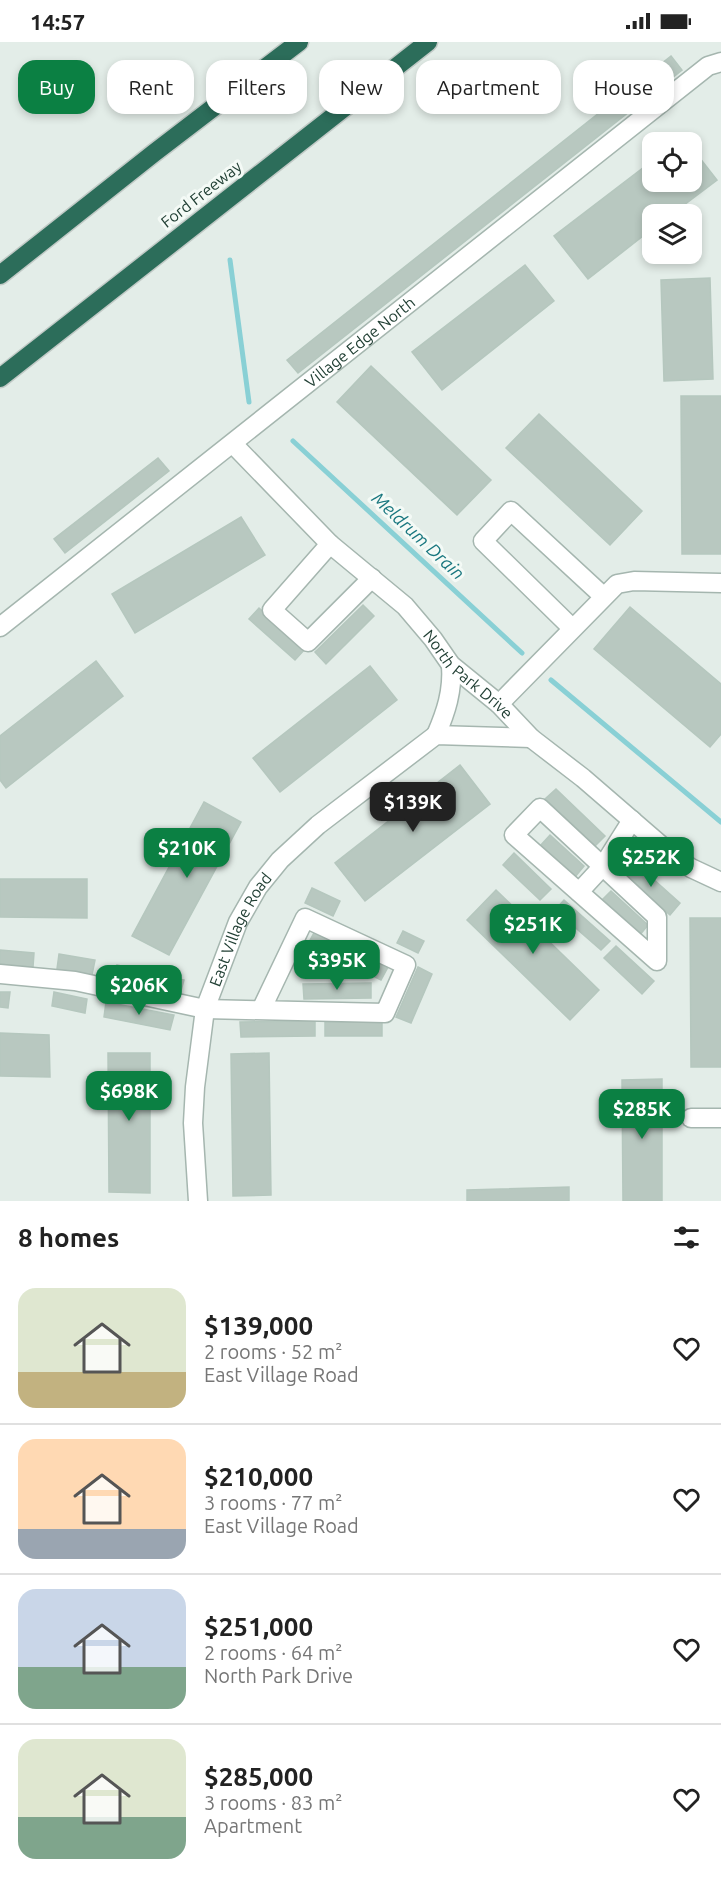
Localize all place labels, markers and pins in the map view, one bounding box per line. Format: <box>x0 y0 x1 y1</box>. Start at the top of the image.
pin: $139K <box>371 782 455 833</box>
pin: $210K <box>145 828 229 879</box>
pin: $252K <box>609 837 693 888</box>
pin: $251K <box>491 904 575 955</box>
pin: $395K <box>295 940 379 991</box>
pin: $206K <box>97 965 181 1016</box>
pin: $698K <box>87 1071 171 1122</box>
pin: $285K <box>600 1089 684 1140</box>

